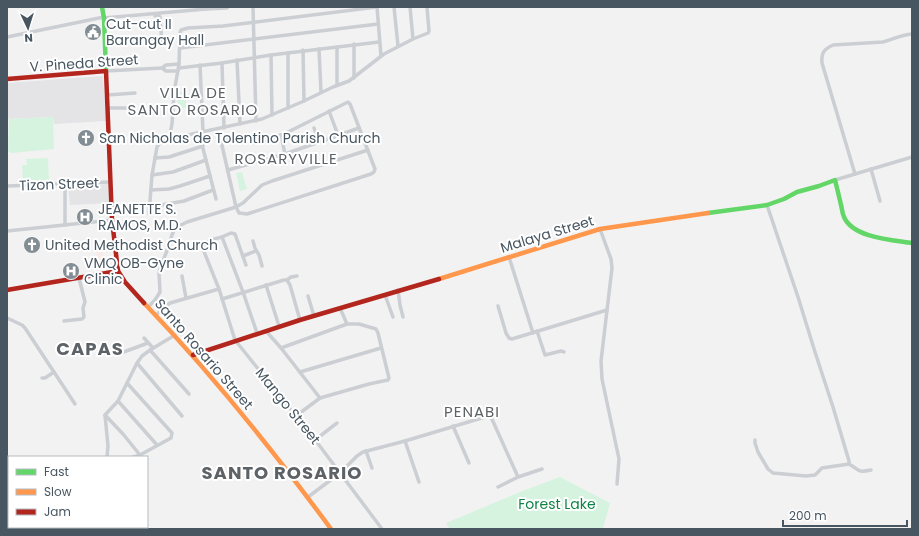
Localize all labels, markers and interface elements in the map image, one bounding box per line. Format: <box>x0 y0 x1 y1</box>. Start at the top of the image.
north arrow <box>8 8 48 48</box>
place label: Cut-cut II Barangay Hall <box>106 14 204 50</box>
public building icon: Cut-cut II Barangay Hall <box>83 22 103 42</box>
text: N <box>24 30 33 46</box>
street label: V. Pineda Street <box>29 49 139 77</box>
district label: VILLA DE SANTO ROSARIO <box>128 82 258 120</box>
church icon: San Nicholas de Tolentino Parish Church <box>76 128 96 148</box>
place label: San Nicholas de Tolentino Parish Church <box>99 128 380 148</box>
district label: ROSARYVILLE <box>234 148 338 169</box>
street label: Tizon Street <box>19 173 99 195</box>
place label: JEANETTE S. RAMOS, M.D. <box>98 199 182 235</box>
hospital icon: JEANETTE S. RAMOS, M.D. <box>75 207 95 227</box>
street label: Malaya Street <box>498 210 596 258</box>
church icon: United Methodist Church <box>22 235 42 255</box>
place label: United Methodist Church <box>45 235 218 255</box>
place label: VMQ OB-Gyne Clinic <box>84 253 184 289</box>
hospital icon: VMQ OB-Gyne Clinic <box>61 261 81 281</box>
street label: Santo Rosario Street <box>150 294 258 414</box>
district label: CAPAS <box>56 336 124 361</box>
street label: Mango Street <box>251 363 325 449</box>
district label: PENABI <box>444 401 500 422</box>
legend <box>8 456 148 528</box>
district label: SANTO ROSARIO <box>202 460 362 485</box>
text: Fast <box>44 463 69 480</box>
text: Slow <box>44 483 72 500</box>
park label: Forest Lake <box>518 494 596 514</box>
scale bar <box>783 502 907 528</box>
text: Jam <box>44 503 71 520</box>
text: 200 m <box>789 507 827 524</box>

